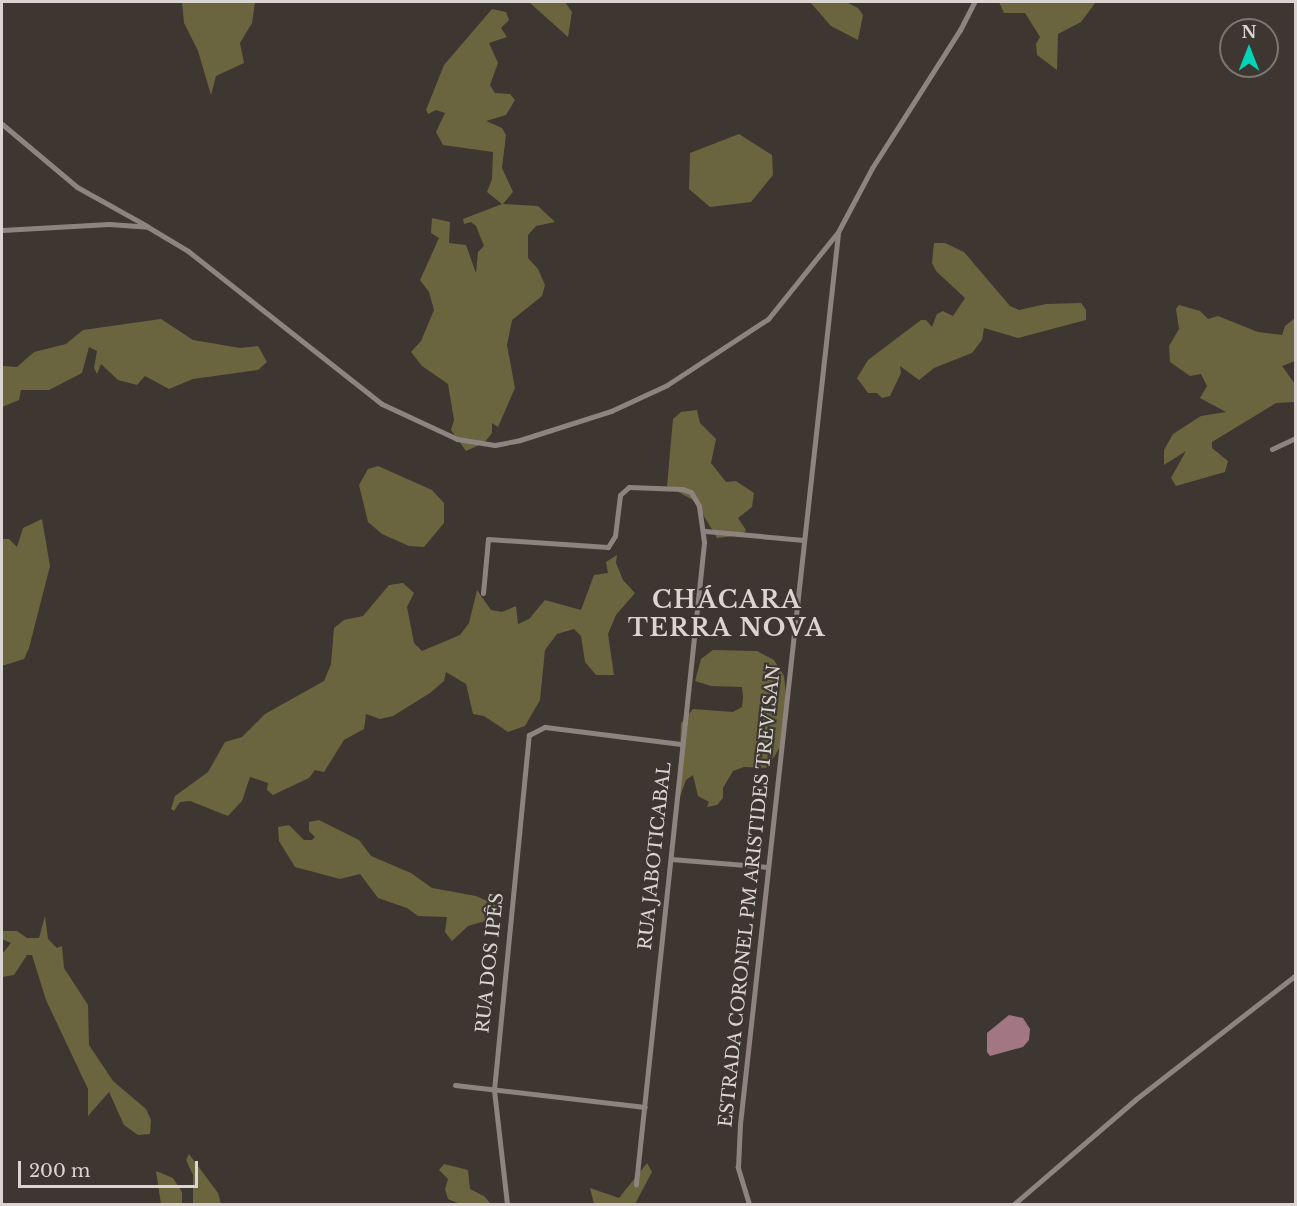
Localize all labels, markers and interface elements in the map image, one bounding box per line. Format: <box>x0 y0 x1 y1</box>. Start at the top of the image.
north arrow <box>1219 18 1279 78</box>
text: N <box>1241 22 1257 42</box>
district label: CHÁCARA TERRA NOVA <box>628 586 826 642</box>
street label: ESTRADA CORONEL PM ARISTIDES TREVISAN <box>715 662 785 1130</box>
street label: RUA JABOTICABAL <box>634 761 676 951</box>
street label: RUA DOS IPÊS <box>472 891 508 1035</box>
scale bar <box>21 1149 201 1187</box>
text: 200 m <box>29 1160 90 1182</box>

